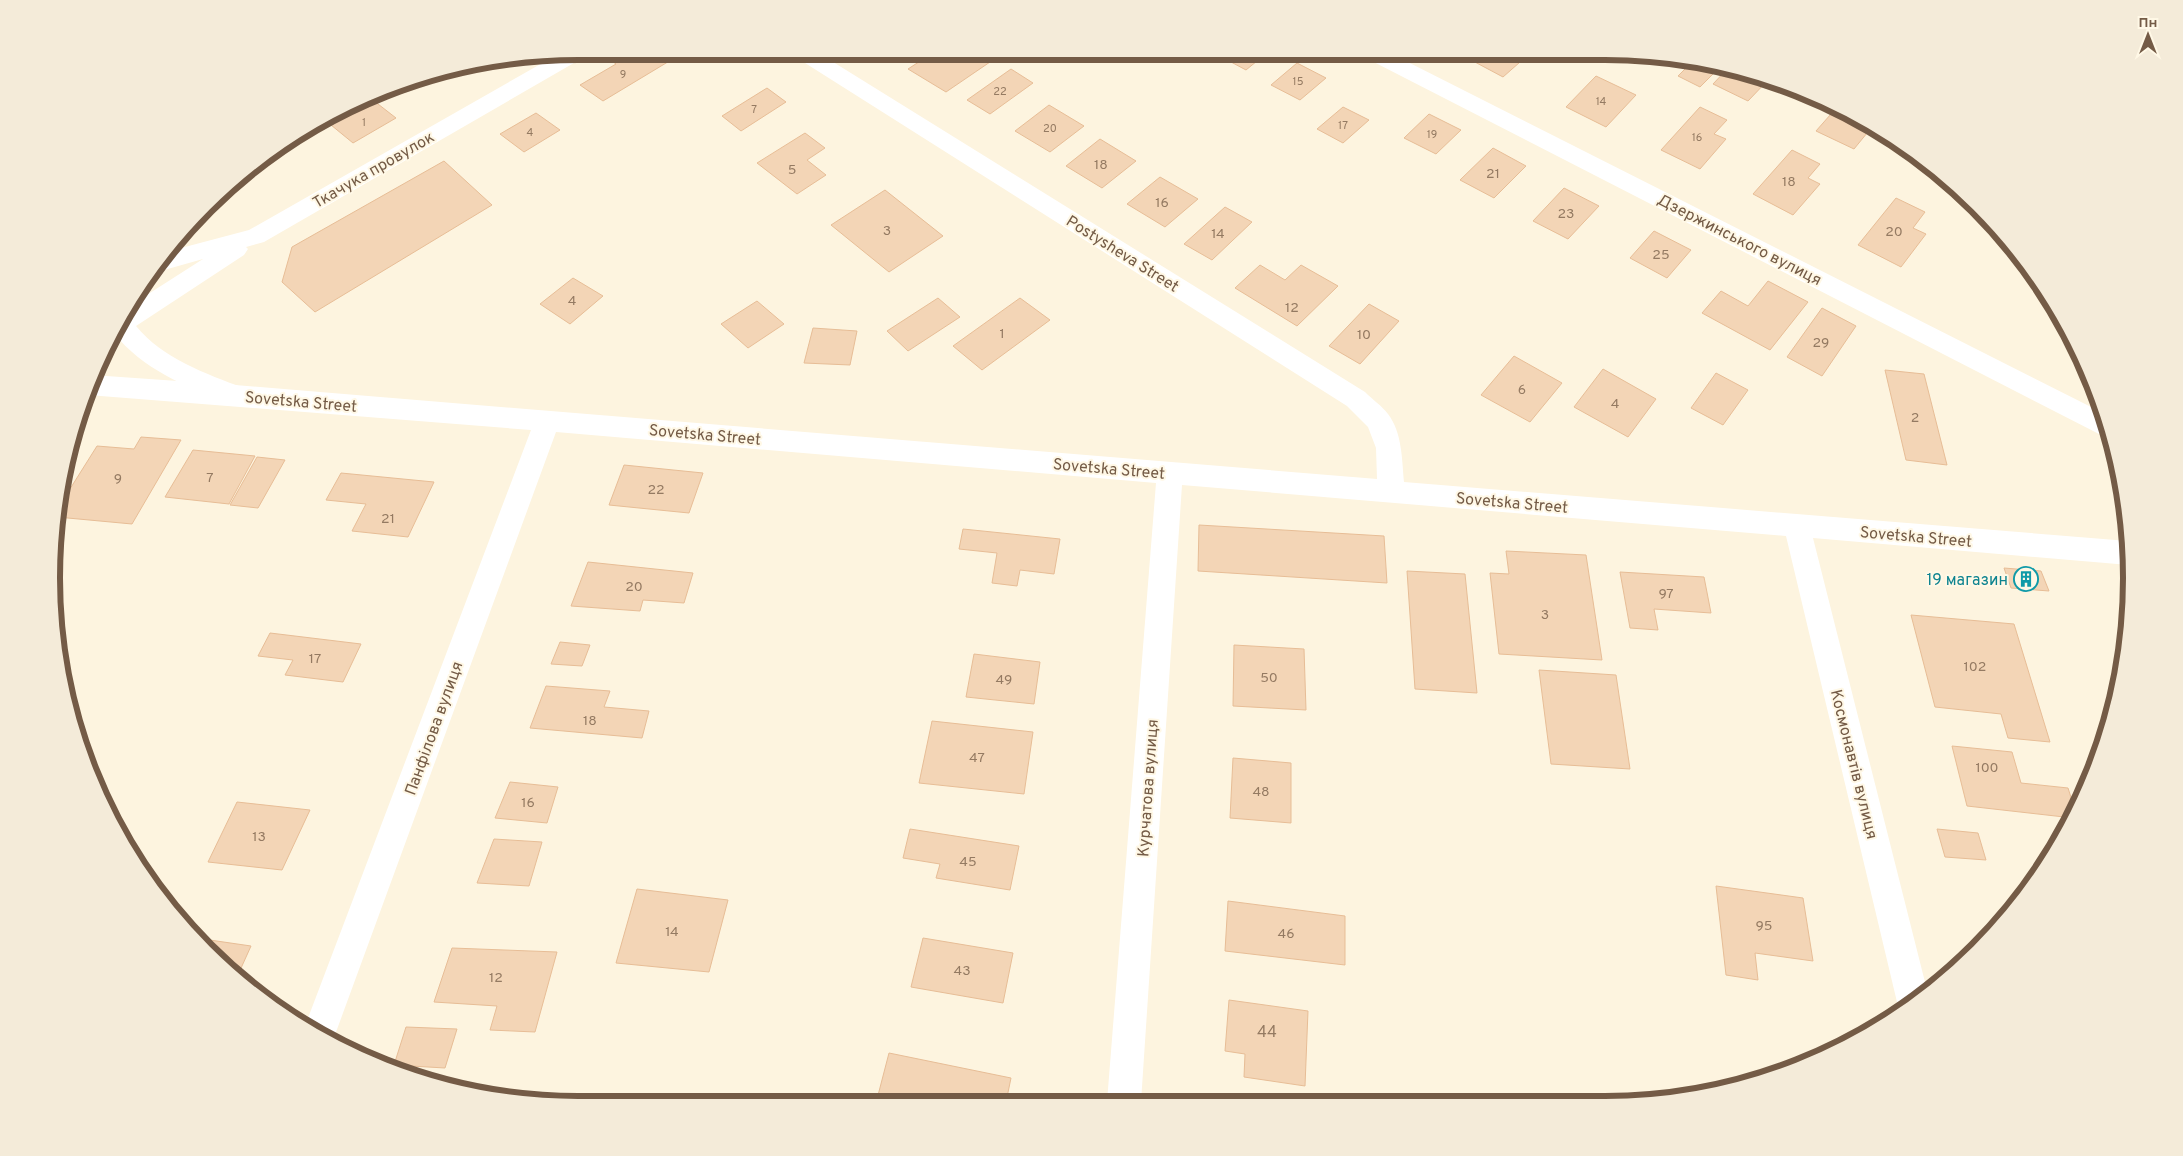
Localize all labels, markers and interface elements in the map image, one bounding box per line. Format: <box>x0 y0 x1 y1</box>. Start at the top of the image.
north arrow <box>2123 10 2173 60</box>
text: Пн <box>2139 15 2157 32</box>
house number: 9 <box>620 68 626 82</box>
house number: 15 <box>1293 75 1304 89</box>
house number: 22 <box>993 85 1007 99</box>
house number: 14 <box>1596 95 1607 109</box>
house number: 7 <box>751 103 757 117</box>
house number: 1 <box>362 116 366 130</box>
house number: 17 <box>1338 119 1348 133</box>
house number: 20 <box>1043 122 1057 136</box>
house number: 4 <box>527 126 534 140</box>
street label: Ткачука провулок <box>310 128 438 214</box>
house number: 19 <box>1427 128 1437 142</box>
house number: 16 <box>1692 131 1702 145</box>
house number: 18 <box>1094 157 1108 174</box>
house number: 5 <box>788 162 796 179</box>
house number: 21 <box>1486 166 1500 183</box>
house number: 18 <box>1782 174 1796 191</box>
street label: Дзержинського вулиця <box>1654 191 1825 291</box>
house number: 16 <box>1155 195 1169 212</box>
house number: 23 <box>1558 206 1575 223</box>
street label: Postysheva Street <box>1062 212 1182 297</box>
house number: 3 <box>883 223 891 240</box>
house number: 20 <box>1885 224 1903 241</box>
house number: 14 <box>1211 226 1225 243</box>
house number: 25 <box>1652 247 1670 264</box>
house number: 4 <box>568 293 576 310</box>
house number: 12 <box>1285 300 1299 317</box>
house number: 1 <box>999 326 1005 343</box>
house number: 10 <box>1357 327 1371 344</box>
house number: 29 <box>1813 335 1829 352</box>
house number: 6 <box>1518 382 1526 399</box>
street label: Sovetska Street <box>244 388 358 418</box>
house number: 4 <box>1611 396 1619 413</box>
house number: 2 <box>1911 410 1919 427</box>
street label: Sovetska Street <box>648 421 762 451</box>
street label: Sovetska Street <box>1052 455 1166 485</box>
house number: 7 <box>206 470 214 487</box>
house number: 9 <box>114 471 122 488</box>
house number: 22 <box>647 482 665 499</box>
street label: Sovetska Street <box>1455 489 1569 519</box>
house number: 21 <box>381 511 395 528</box>
street label: Sovetska Street <box>1859 523 1973 553</box>
building icon: 19 магазин <box>2013 566 2039 592</box>
place label: 19 магазин <box>1926 571 2008 591</box>
house number: 20 <box>625 579 643 596</box>
house number: 97 <box>1658 586 1674 603</box>
house number: 3 <box>1541 607 1549 624</box>
house number: 17 <box>309 651 321 668</box>
street label: Панфілова вулиця <box>401 659 468 798</box>
house number: 102 <box>1964 659 1986 676</box>
house number: 50 <box>1260 670 1278 687</box>
house number: 49 <box>996 672 1012 689</box>
street label: Космонавтів вулиця <box>1825 688 1881 841</box>
house number: 18 <box>583 713 597 730</box>
street label: Курчатова вулиця <box>1134 719 1164 858</box>
house number: 47 <box>969 750 985 767</box>
house number: 100 <box>1975 760 1999 777</box>
house number: 48 <box>1252 784 1270 801</box>
house number: 16 <box>521 795 535 812</box>
house number: 13 <box>252 829 266 846</box>
house number: 45 <box>959 854 977 871</box>
house number: 95 <box>1755 918 1773 935</box>
house number: 14 <box>665 924 679 941</box>
house number: 46 <box>1277 926 1295 943</box>
house number: 43 <box>953 963 971 980</box>
house number: 12 <box>489 970 503 987</box>
house number: 44 <box>1257 1023 1277 1043</box>

